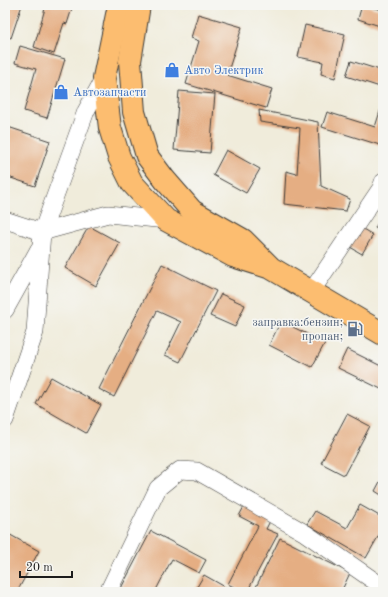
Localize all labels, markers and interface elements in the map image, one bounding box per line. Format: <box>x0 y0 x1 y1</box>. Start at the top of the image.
shop icon: Авто Электрик <box>163 61 181 79</box>
place label: Авто Электрик <box>184 65 264 77</box>
shop icon: Автозапчасти <box>52 83 70 101</box>
place label: Автозапчасти <box>73 87 147 99</box>
place label: заправка:бензин; пропан; <box>252 317 343 343</box>
fuel station icon: заправка:бензин; пропан; <box>346 320 364 338</box>
scale bar <box>20 553 72 579</box>
text: 20 m <box>26 562 53 574</box>

